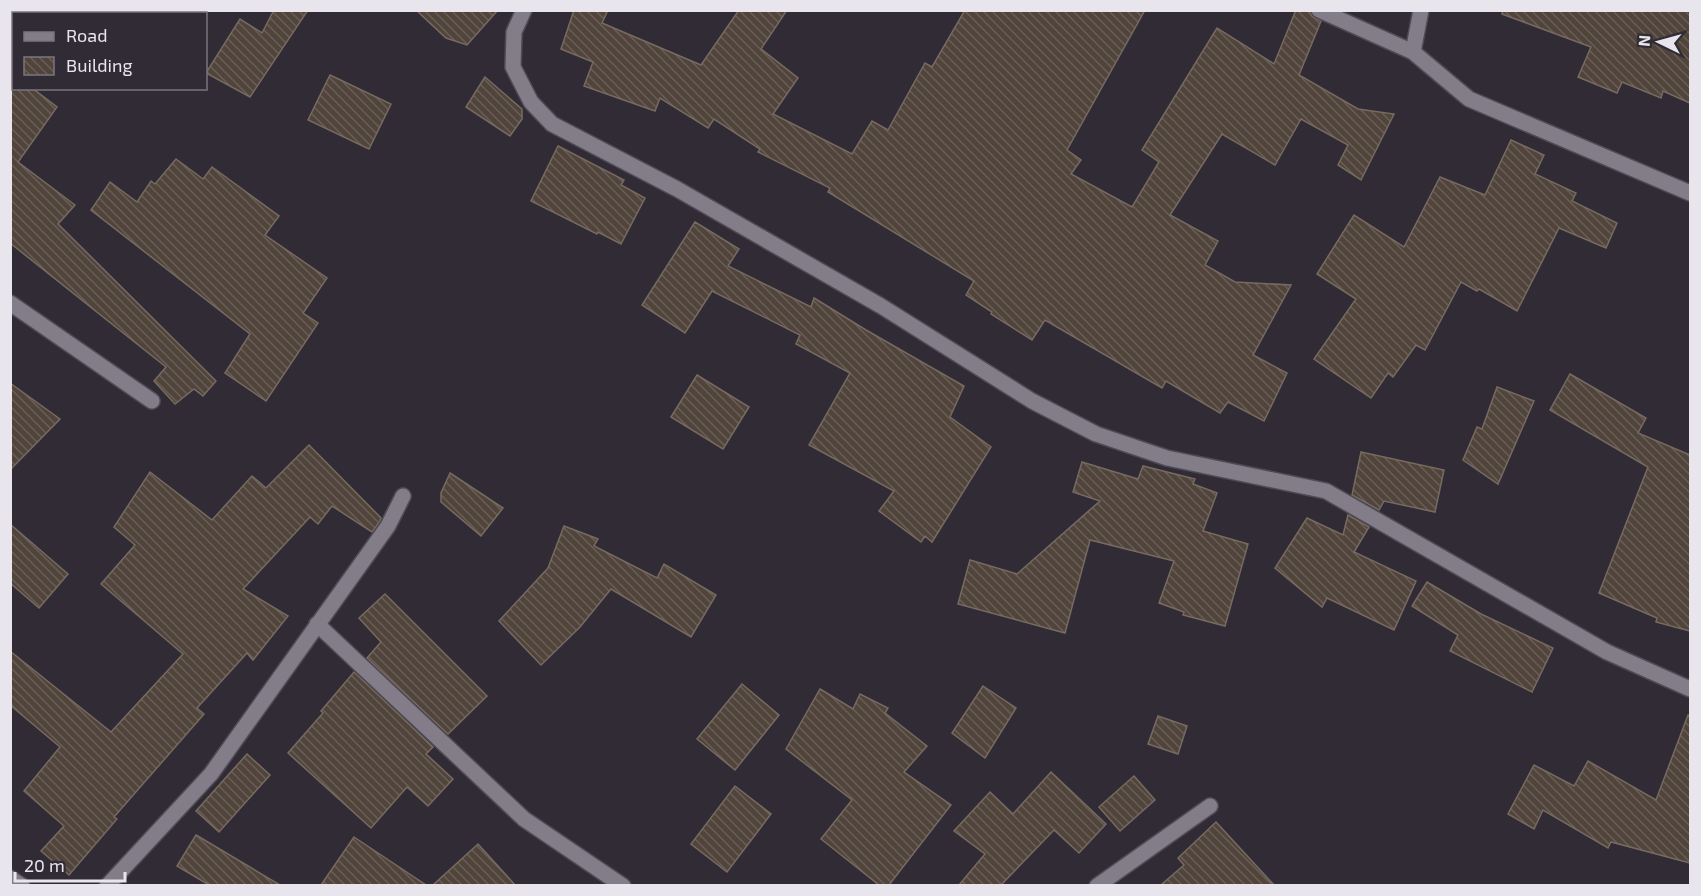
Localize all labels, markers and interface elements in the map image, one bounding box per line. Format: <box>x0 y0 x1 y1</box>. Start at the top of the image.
legend <box>12 12 207 90</box>
north arrow <box>1629 12 1689 72</box>
text: Road <box>66 24 107 46</box>
text: N <box>1634 34 1654 47</box>
text: Building <box>66 54 133 76</box>
scale bar <box>15 845 124 883</box>
text: 20 m <box>24 854 65 876</box>

